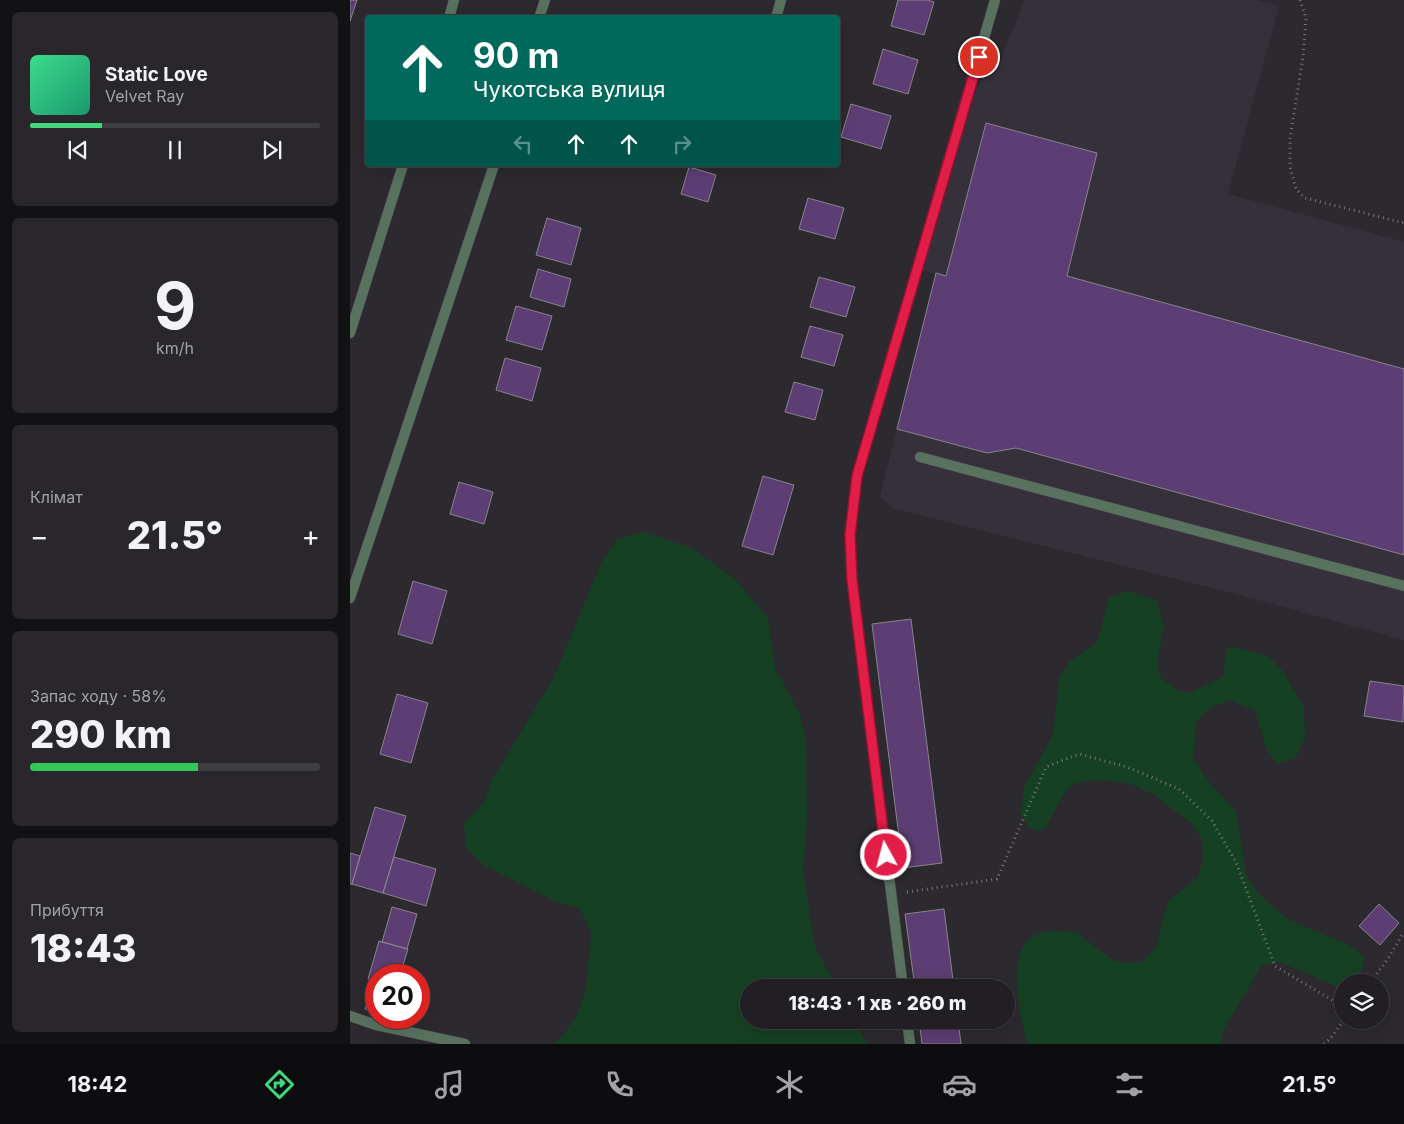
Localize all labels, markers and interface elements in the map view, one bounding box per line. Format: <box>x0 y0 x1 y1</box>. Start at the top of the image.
text: 90 m <box>473 34 560 76</box>
icon: ahead <box>390 35 455 100</box>
pin <box>958 36 1000 78</box>
icon: arrive <box>965 43 993 71</box>
text: Static Love <box>105 63 208 86</box>
text: Чукотська вулиця <box>473 76 666 102</box>
text: Velvet Ray <box>105 86 184 106</box>
icon: left <box>509 130 537 158</box>
icon: ahead <box>562 130 590 158</box>
icon: ahead <box>615 130 643 158</box>
icon: right <box>668 130 696 158</box>
icon: previous <box>64 136 92 164</box>
icon: pause <box>161 136 189 164</box>
icon: next <box>258 136 286 164</box>
text: 9 <box>154 266 196 345</box>
text: km/h <box>156 338 194 358</box>
text: Клімат <box>30 487 83 507</box>
text: 21.5° <box>127 512 223 558</box>
text: − <box>30 519 49 553</box>
text: + <box>301 519 320 553</box>
text: Запас ходу · 58% <box>30 686 167 706</box>
text: 290 km <box>30 711 172 757</box>
position arrow <box>859 828 911 880</box>
text: Прибуття <box>30 900 104 920</box>
text: 18:43 <box>30 925 137 971</box>
speed limit sign: 20 <box>365 964 430 1029</box>
map controls <box>1334 974 1389 1029</box>
button: layers <box>1334 974 1389 1029</box>
text: 18:43 · 1 хв · 260 m <box>789 992 966 1015</box>
icon: directions <box>262 1067 297 1102</box>
icon: music <box>432 1067 467 1102</box>
icon: phone <box>602 1067 637 1102</box>
icon: climate <box>772 1067 807 1102</box>
icon: car <box>942 1067 977 1102</box>
icon: filters <box>1112 1067 1147 1102</box>
text: 18:42 <box>67 1071 127 1097</box>
text: 21.5° <box>1282 1071 1337 1097</box>

